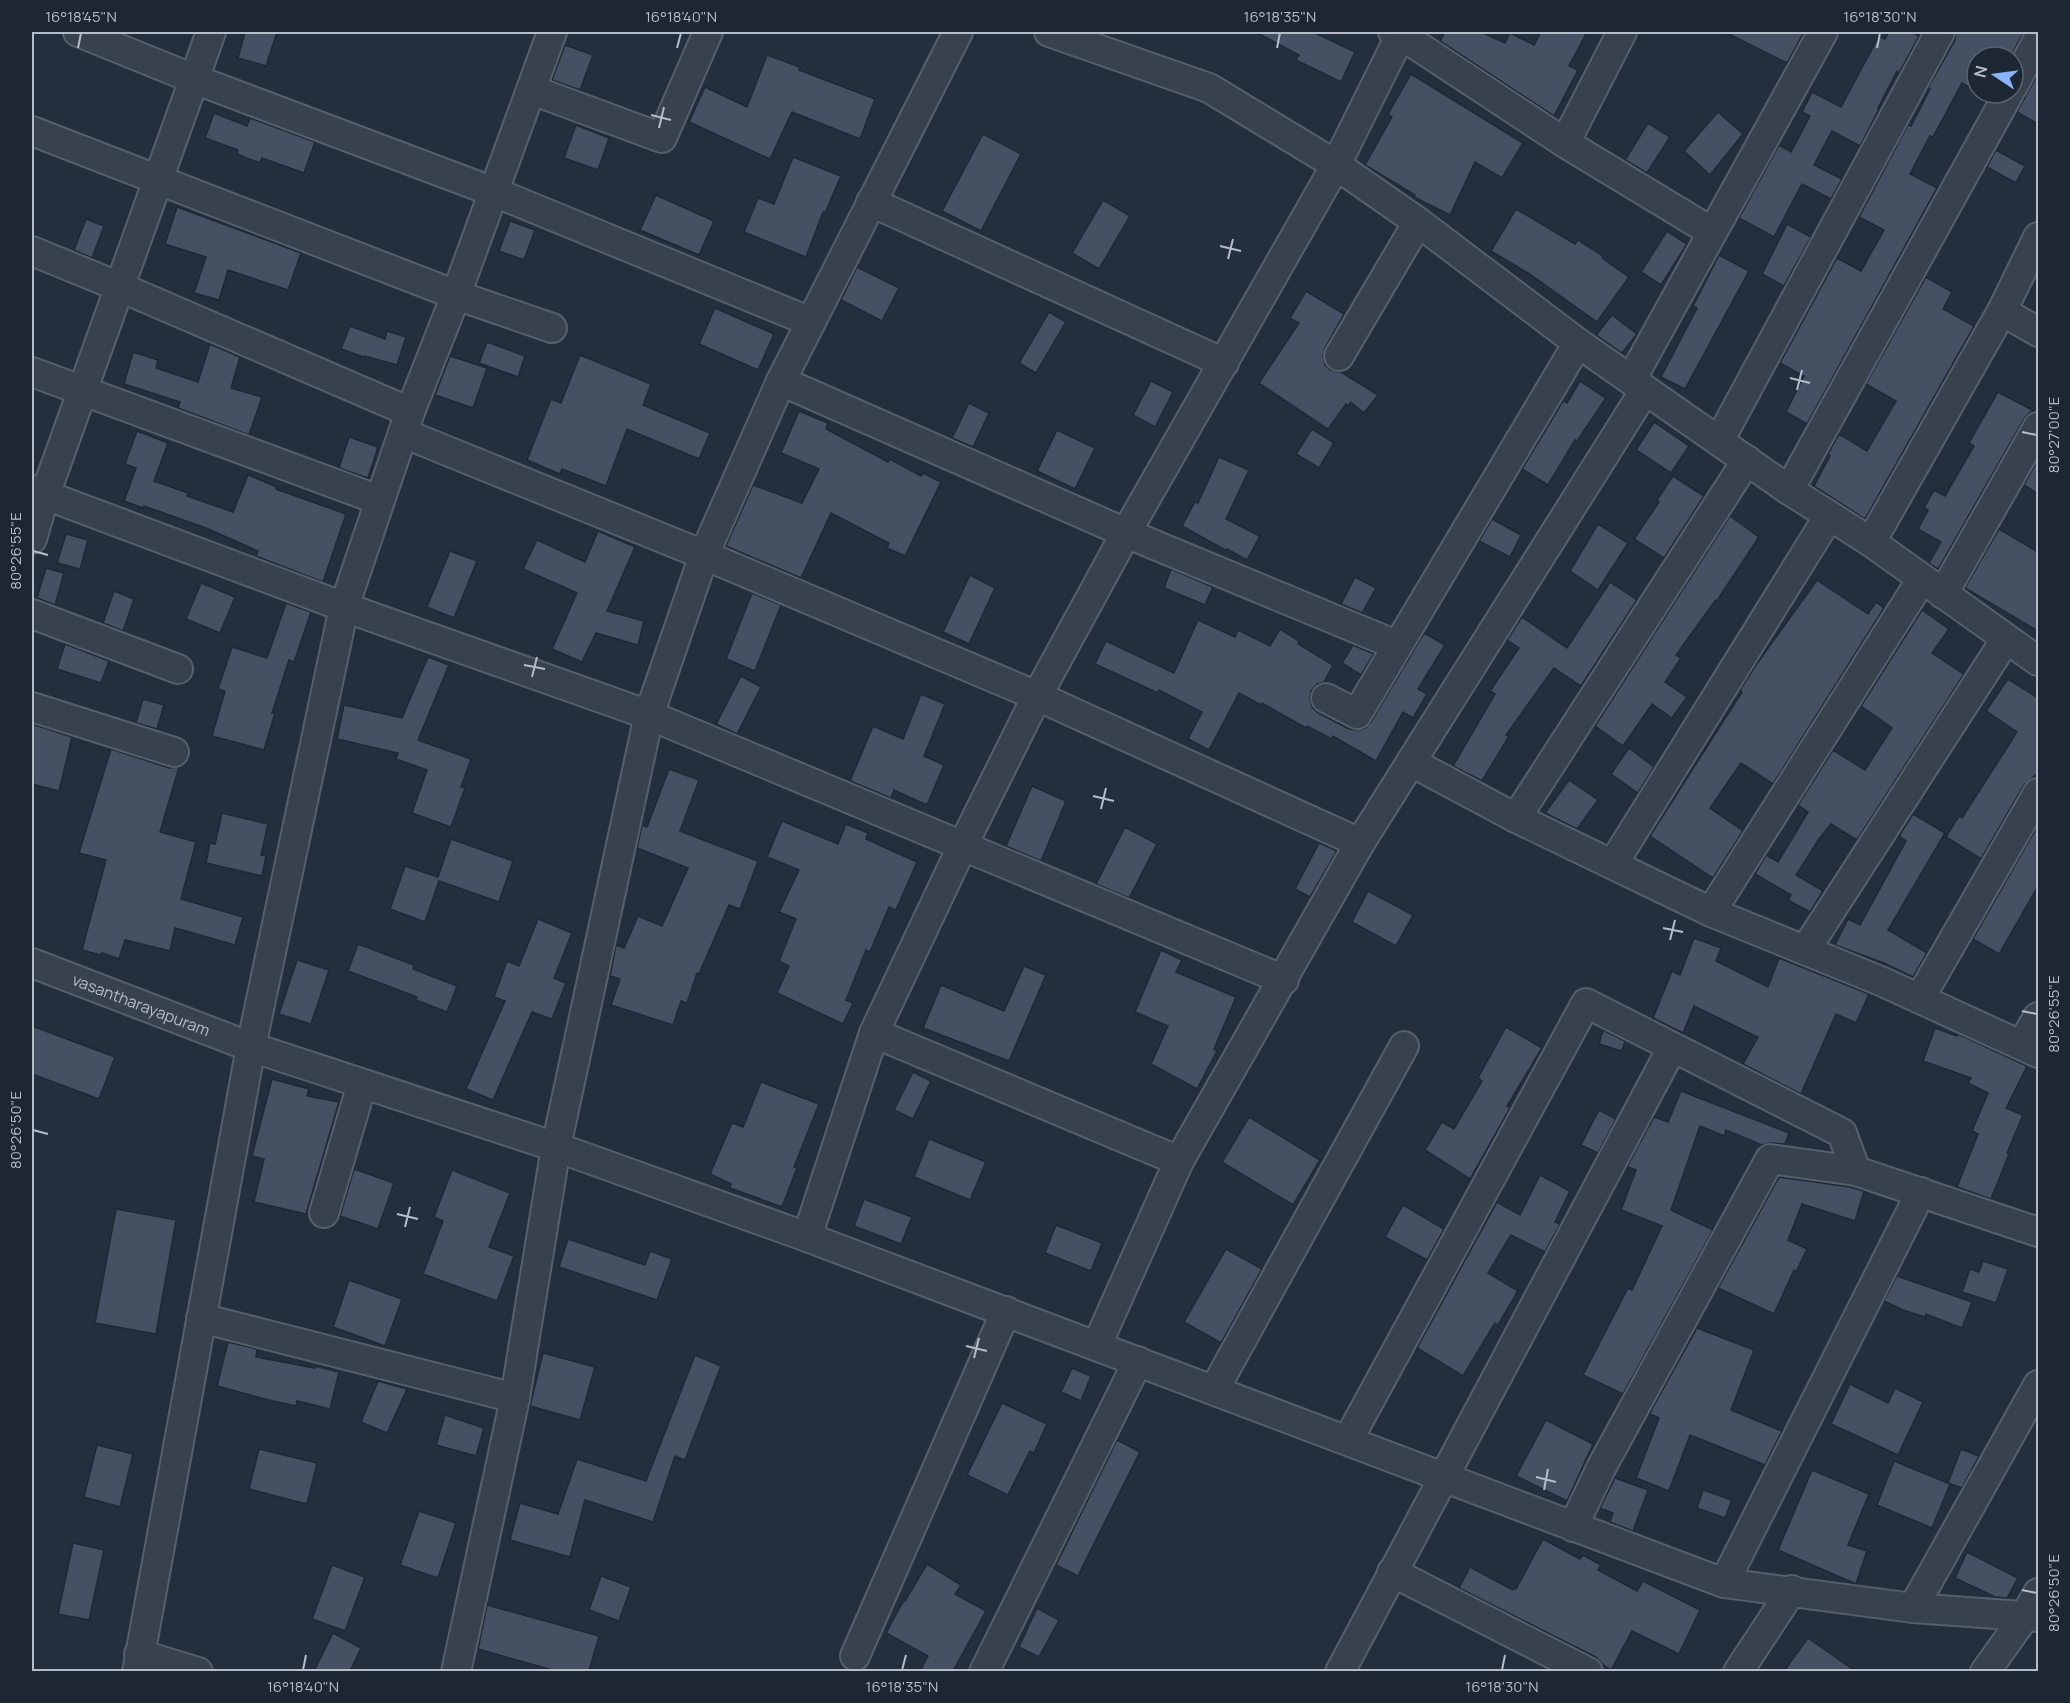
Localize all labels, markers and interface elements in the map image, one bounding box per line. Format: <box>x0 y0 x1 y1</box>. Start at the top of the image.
text: 16°18'45"N <box>45 6 117 27</box>
text: 16°18'40"N <box>645 6 717 27</box>
text: 16°18'35"N <box>1244 6 1316 27</box>
text: 16°18'30"N <box>1843 6 1917 27</box>
north arrow <box>1965 45 2025 105</box>
text: N <box>1968 64 1992 80</box>
text: 80°27'00"E <box>2043 397 2064 473</box>
text: 80°26'55"E <box>5 512 26 590</box>
street label: vasantharayapuram <box>69 968 213 1041</box>
text: 80°26'55"E <box>2043 975 2064 1053</box>
text: 80°26'50"E <box>5 1091 26 1169</box>
text: 80°26'50"E <box>2043 1554 2064 1632</box>
text: 16°18'40"N <box>267 1676 339 1697</box>
text: 16°18'35"N <box>866 1676 938 1697</box>
text: 16°18'30"N <box>1465 1676 1539 1697</box>

